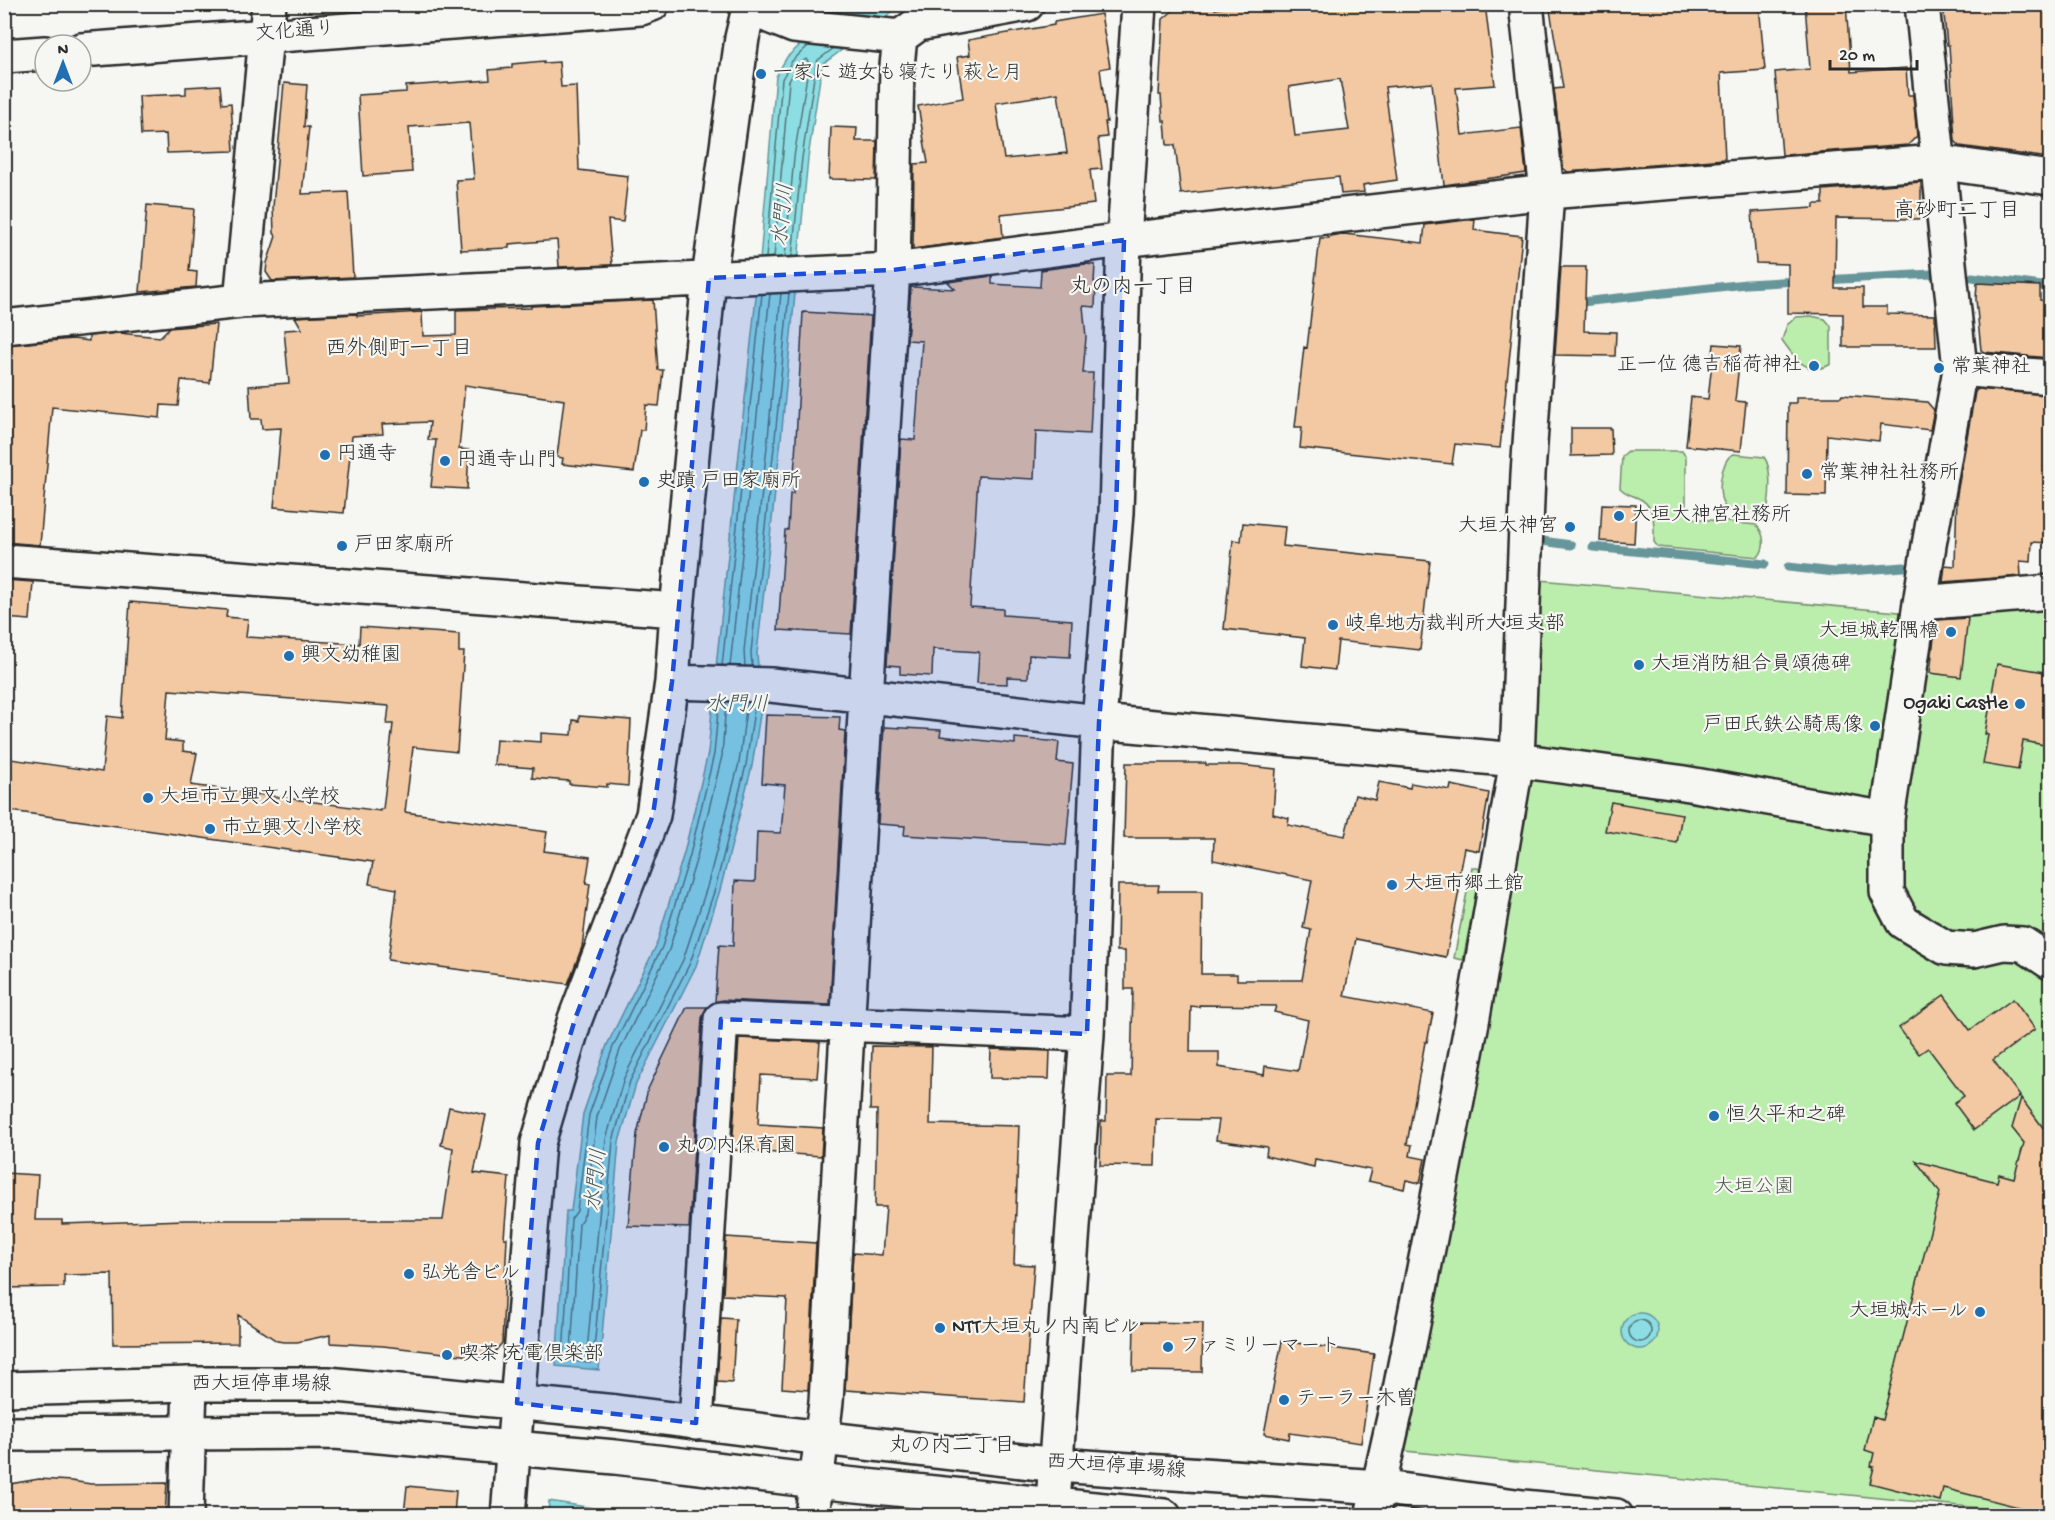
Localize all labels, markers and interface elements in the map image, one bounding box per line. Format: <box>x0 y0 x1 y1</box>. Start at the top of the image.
street label: 文化通り <box>254 18 336 47</box>
north arrow <box>33 33 93 93</box>
scale bar <box>1830 33 1917 71</box>
text: N <box>58 42 69 61</box>
text: 20 m <box>1839 46 1875 67</box>
place label: 一家に 遊女も寝たり 萩と月 <box>773 61 1022 86</box>
marker: 一家に 遊女も寝たり 萩と月 <box>754 67 768 81</box>
water label: 水門川 <box>768 182 801 248</box>
district label: 高砂町二丁目 <box>1894 198 2020 225</box>
district label: 丸の内一丁目 <box>1070 275 1196 301</box>
district label: 西外側町一丁目 <box>326 336 473 363</box>
place label: 正一位 德吉稲荷神社 <box>1617 353 1802 378</box>
place label: 常葉神社 <box>1951 355 2031 380</box>
marker: 正一位 德吉稲荷神社 <box>1807 359 1821 373</box>
marker: 常葉神社 <box>1932 361 1946 375</box>
place label: 円通寺 <box>337 442 397 467</box>
marker: 円通寺 <box>318 448 332 462</box>
place label: 円通寺山門 <box>457 448 557 473</box>
marker: 円通寺山門 <box>438 454 452 468</box>
place label: 常葉神社社務所 <box>1819 461 1959 486</box>
marker: 常葉神社社務所 <box>1800 467 1814 481</box>
place label: 史蹟 戸田家廟所 <box>656 469 801 494</box>
marker: 史蹟 戸田家廟所 <box>637 475 651 489</box>
place label: 大垣大神宮社務所 <box>1631 503 1791 528</box>
marker: 大垣大神宮社務所 <box>1612 509 1626 523</box>
place label: 大垣大神宮 <box>1458 514 1558 539</box>
marker: 大垣大神宮 <box>1563 520 1577 534</box>
place label: 戸田家廟所 <box>354 533 454 558</box>
marker: 戸田家廟所 <box>335 539 349 553</box>
place label: 岐阜地方裁判所大垣支部 <box>1345 612 1565 637</box>
marker: 岐阜地方裁判所大垣支部 <box>1326 618 1340 632</box>
place label: 大垣城乾隅櫓 <box>1819 620 1939 644</box>
marker: 大垣城乾隅櫓 <box>1944 625 1958 639</box>
place label: 興文幼稚園 <box>301 644 401 668</box>
marker: 興文幼稚園 <box>282 649 296 663</box>
place label: 大垣消防組合員頌徳碑 <box>1651 652 1851 677</box>
marker: 大垣消防組合員頌徳碑 <box>1632 658 1646 672</box>
water label: 水門川 <box>706 693 769 719</box>
place label: Ogaki Castle <box>1903 693 2009 716</box>
marker: Ogaki Castle <box>2013 697 2027 711</box>
place label: 戸田氏鉄公騎馬像 <box>1703 713 1863 738</box>
marker: 戸田氏鉄公騎馬像 <box>1868 719 1882 733</box>
place label: 大垣市立興文小学校 <box>160 786 340 810</box>
marker: 大垣市立興文小学校 <box>141 791 155 805</box>
place label: 市立興文小学校 <box>222 817 362 841</box>
marker: 市立興文小学校 <box>203 822 217 836</box>
place label: 大垣市郷土館 <box>1404 873 1524 897</box>
marker: 大垣市郷土館 <box>1385 878 1399 892</box>
place label: 恒久平和之碑 <box>1726 1103 1846 1128</box>
marker: 恒久平和之碑 <box>1707 1109 1721 1123</box>
place label: 丸の内保育園 <box>676 1134 796 1159</box>
marker: 丸の内保育園 <box>657 1140 671 1154</box>
water label: 水門川 <box>581 1147 614 1213</box>
park label: 大垣公園 <box>1714 1176 1794 1200</box>
place label: 弘光舎ビル <box>421 1261 521 1286</box>
marker: 弘光舎ビル <box>402 1267 416 1281</box>
place label: 大垣城ホール <box>1849 1300 1968 1324</box>
marker: 大垣城ホール <box>1973 1305 1987 1319</box>
place label: NTT大垣丸ノ内南ビル <box>952 1315 1140 1340</box>
marker: NTT大垣丸ノ内南ビル <box>933 1321 947 1335</box>
place label: ファミリーマート <box>1180 1336 1340 1359</box>
marker: ファミリーマート <box>1161 1340 1175 1354</box>
place label: 喫茶 充電倶楽部 <box>459 1342 604 1367</box>
marker: 喫茶 充電倶楽部 <box>440 1348 454 1362</box>
street label: 西大垣停車場線 <box>191 1372 331 1397</box>
place label: テーラー木曽 <box>1296 1387 1416 1412</box>
marker: テーラー木曽 <box>1277 1393 1291 1407</box>
district label: 丸の内二丁目 <box>889 1434 1015 1460</box>
street label: 西大垣停車場線 <box>1045 1450 1187 1484</box>

